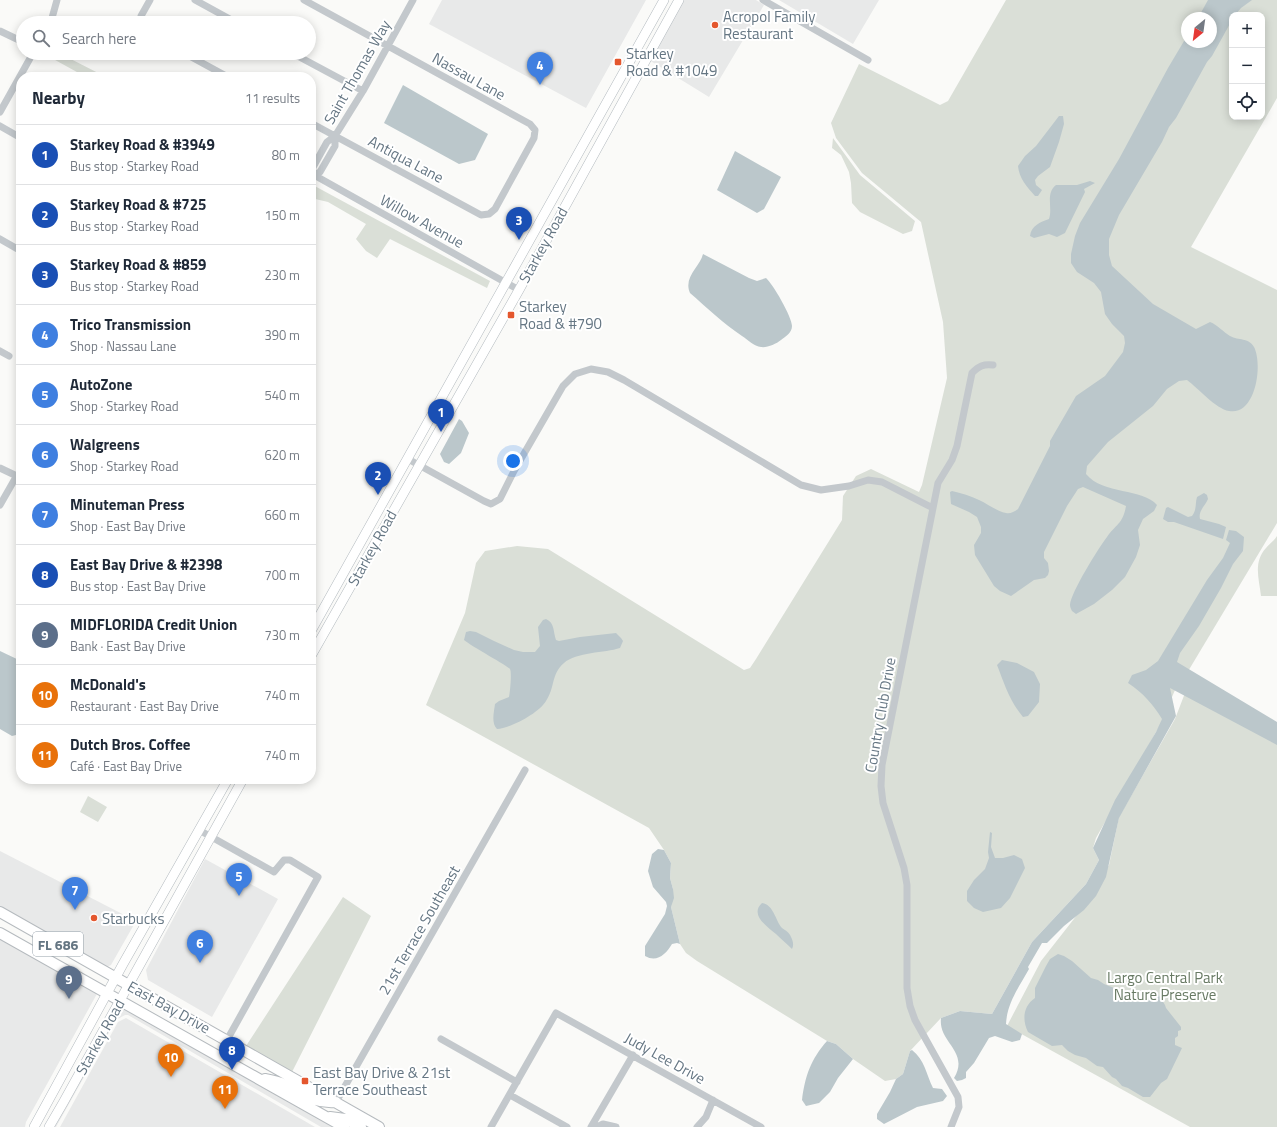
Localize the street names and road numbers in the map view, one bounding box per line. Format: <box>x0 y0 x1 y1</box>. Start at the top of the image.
street label: Saint Thomas Way <box>318 15 396 129</box>
street label: Nassau Lane <box>428 46 510 106</box>
street label: Antiqua Lane <box>364 129 448 189</box>
street label: Willow Avenue <box>376 188 468 254</box>
street label: Starkey Road <box>513 203 573 287</box>
street label: Starkey Road <box>342 506 402 590</box>
street label: Country Club Drive <box>859 656 901 774</box>
street label: 21st Terrace Southeast <box>372 860 466 999</box>
road number: FL 686 <box>33 932 83 956</box>
street label: East Bay Drive <box>123 975 215 1039</box>
street label: Starkey Road <box>70 995 130 1079</box>
street label: Judy Lee Drive <box>620 1026 710 1090</box>

